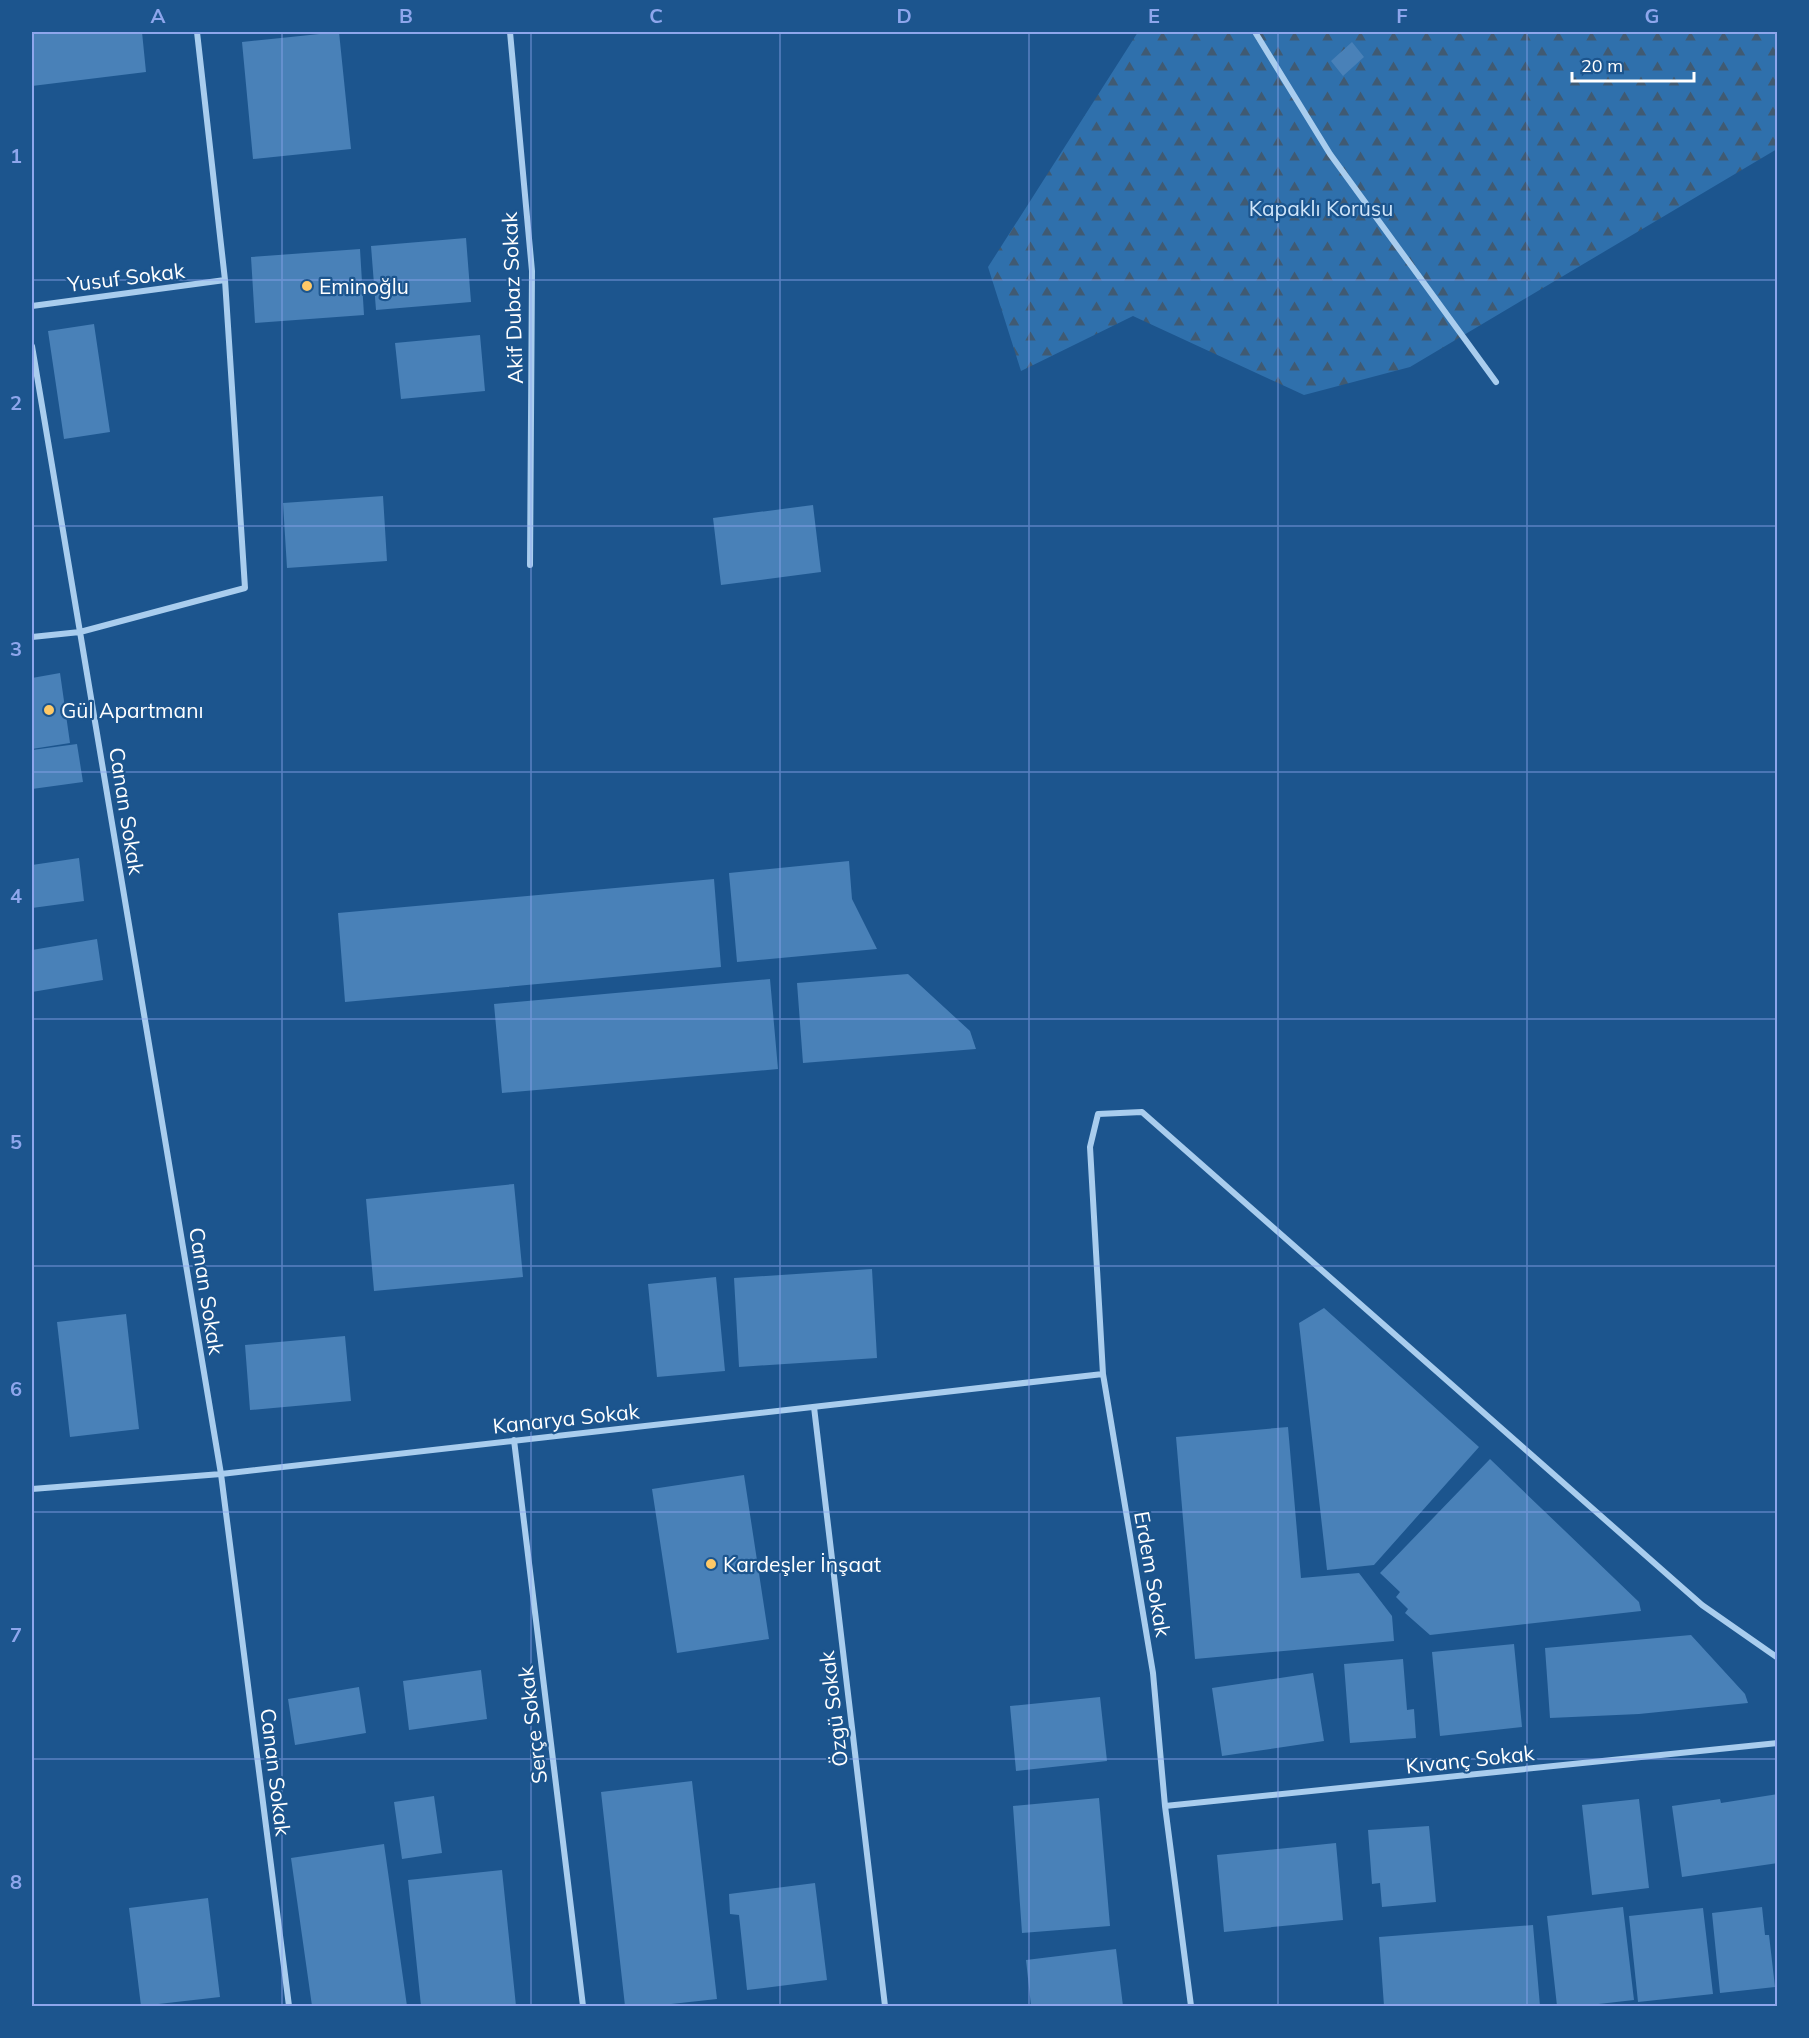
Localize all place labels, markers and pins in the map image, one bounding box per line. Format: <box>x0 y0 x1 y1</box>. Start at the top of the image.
place label: Eminoğlu <box>319 273 409 299</box>
marker: Eminoğlu <box>300 279 314 293</box>
place label: Gül Apartmanı <box>61 697 203 723</box>
marker: Gül Apartmanı <box>42 703 56 717</box>
place label: Kardeşler İnşaat <box>723 1551 881 1577</box>
marker: Kardeşler İnşaat <box>704 1557 718 1571</box>

